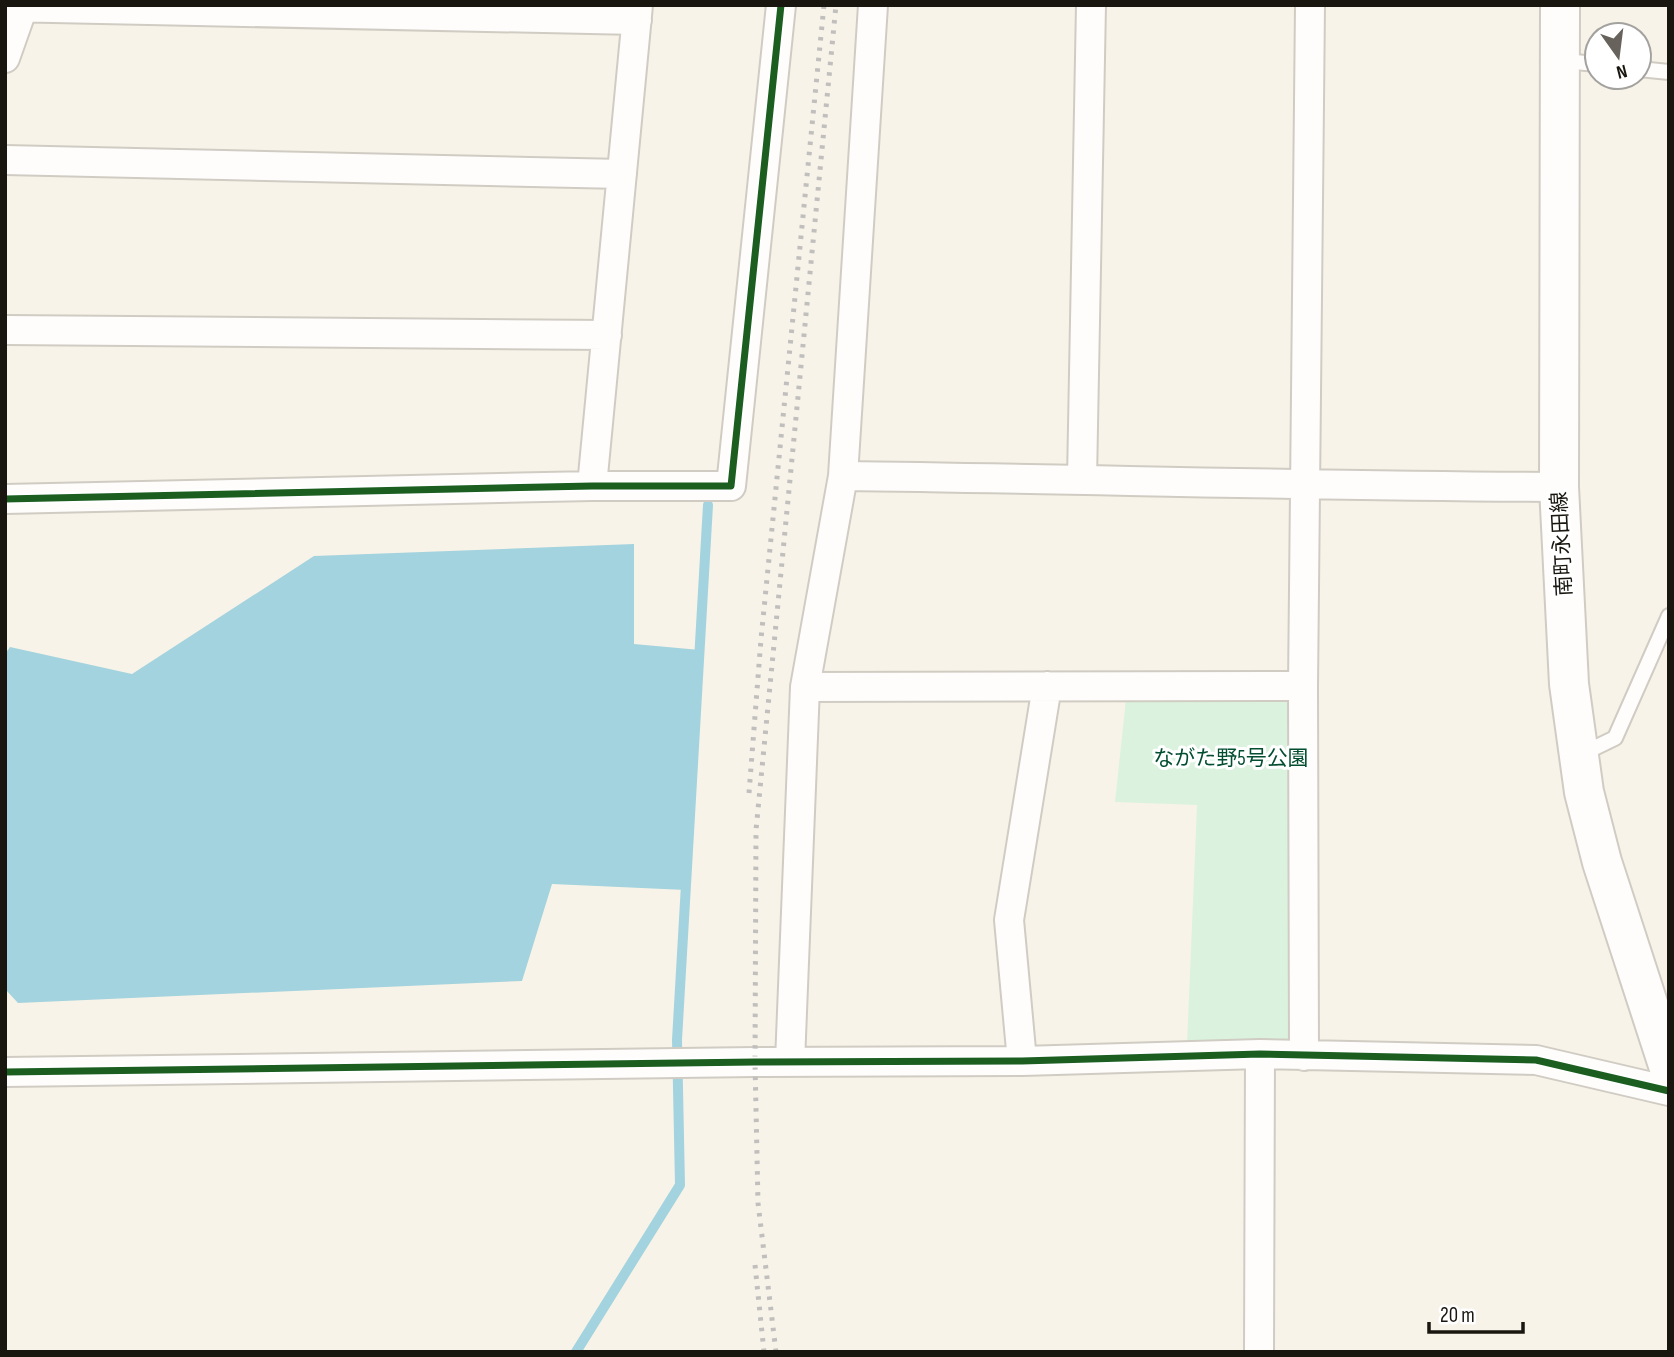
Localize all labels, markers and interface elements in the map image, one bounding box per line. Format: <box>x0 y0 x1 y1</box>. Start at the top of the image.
north arrow <box>1583 21 1653 91</box>
text: N <box>1614 59 1629 83</box>
street label: 南町永田線 <box>1547 491 1577 597</box>
park label: ながた野5号公園 <box>1153 746 1309 771</box>
scale bar <box>1429 1290 1524 1334</box>
text: 20 m <box>1440 1303 1475 1328</box>

